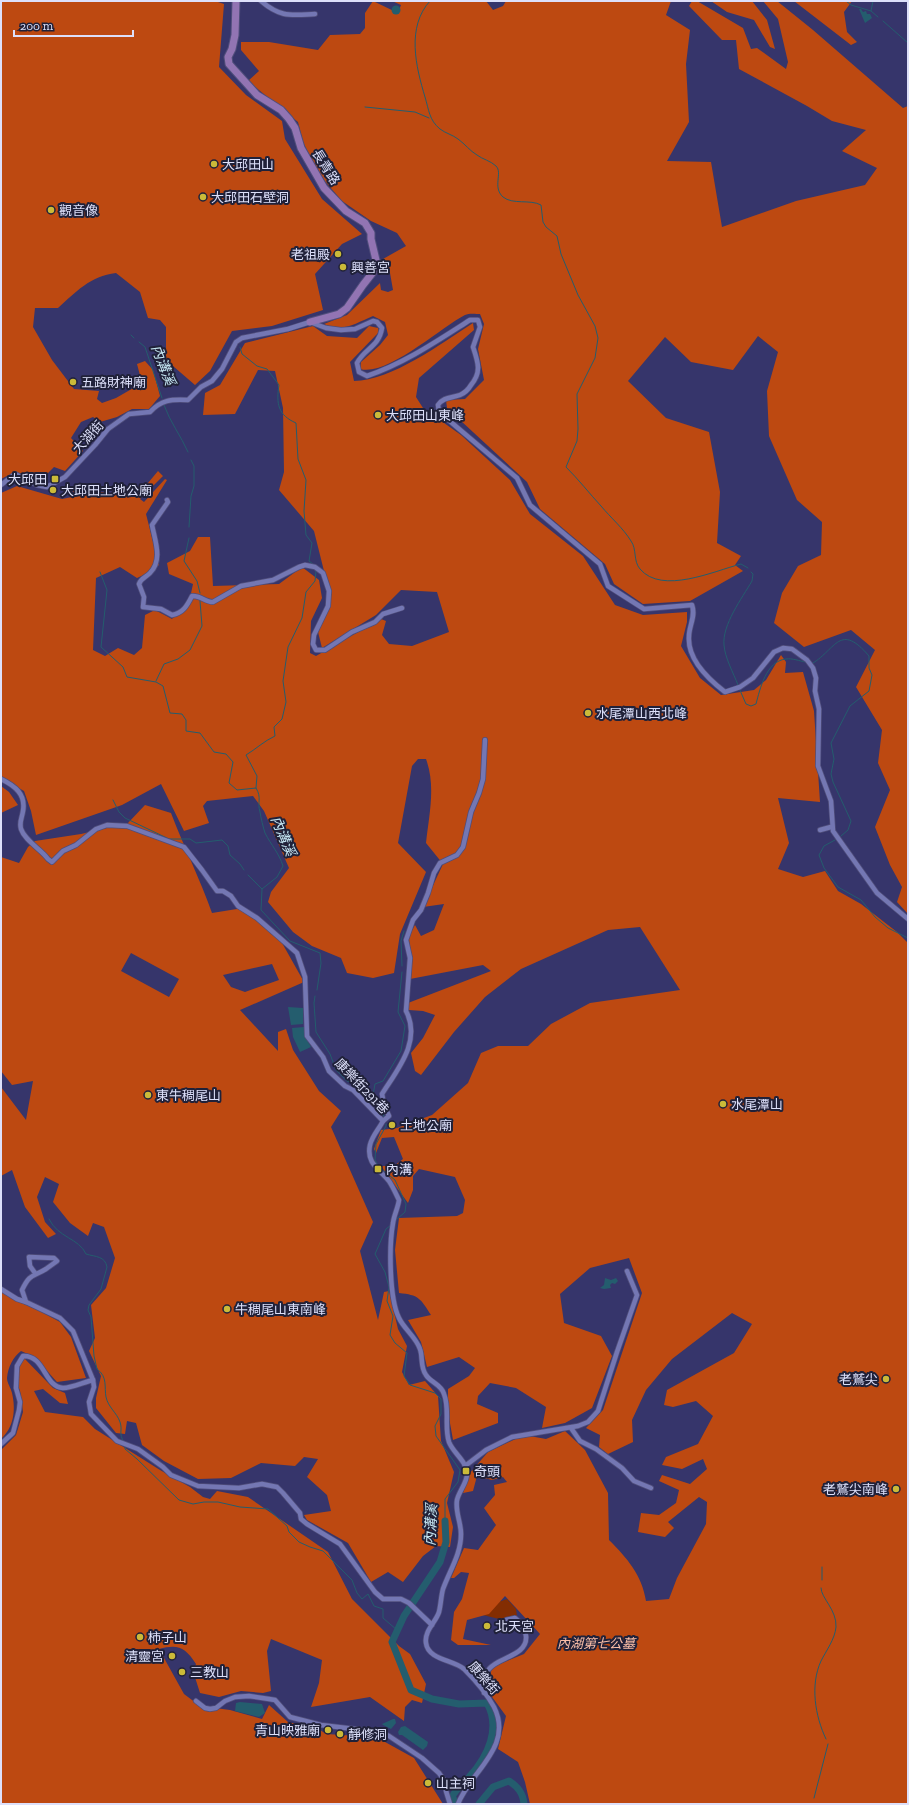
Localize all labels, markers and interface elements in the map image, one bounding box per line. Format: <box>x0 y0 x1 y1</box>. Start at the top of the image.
scale bar <box>14 12 133 38</box>
text: 200 m <box>20 19 54 33</box>
street label: 長青路 <box>309 146 343 188</box>
place label: 大邱田山 <box>222 157 274 172</box>
marker: 大邱田山 <box>209 159 219 169</box>
place label: 大邱田石壁洞 <box>211 190 289 205</box>
marker: 大邱田石壁洞 <box>198 192 208 202</box>
place label: 觀音像 <box>59 203 98 218</box>
marker: 觀音像 <box>46 205 56 215</box>
place label: 老祖殿 <box>291 247 330 262</box>
marker: 老祖殿 <box>333 249 343 259</box>
place label: 興善宮 <box>351 260 390 275</box>
marker: 興善宮 <box>338 262 348 272</box>
water label: 內溝溪 <box>148 342 179 390</box>
place label: 五路財神廟 <box>81 375 146 390</box>
marker: 五路財神廟 <box>68 377 78 387</box>
place label: 大邱田山東峰 <box>386 408 464 423</box>
marker: 大邱田山東峰 <box>373 410 383 420</box>
street label: 大湖街 <box>69 417 107 457</box>
place label: 大邱田 <box>8 472 47 487</box>
marker: 大邱田 <box>50 474 60 484</box>
place label: 大邱田土地公廟 <box>61 483 152 498</box>
marker: 大邱田土地公廟 <box>48 485 58 495</box>
place label: 水尾潭山西北峰 <box>596 706 687 721</box>
marker: 水尾潭山西北峰 <box>583 708 593 718</box>
water label: 內溝溪 <box>267 813 300 860</box>
street label: 康樂街291巷 <box>332 1055 392 1117</box>
place label: 東牛稠尾山 <box>156 1088 221 1103</box>
marker: 東牛稠尾山 <box>143 1090 153 1100</box>
place label: 水尾潭山 <box>731 1097 783 1112</box>
marker: 水尾潭山 <box>718 1099 728 1109</box>
place label: 土地公廟 <box>400 1118 452 1133</box>
marker: 土地公廟 <box>387 1120 397 1130</box>
place label: 內溝 <box>386 1162 412 1177</box>
marker: 內溝 <box>373 1164 383 1174</box>
place label: 牛稠尾山東南峰 <box>235 1302 326 1317</box>
marker: 牛稠尾山東南峰 <box>222 1304 232 1314</box>
place label: 老鷲尖 <box>839 1372 878 1387</box>
marker: 老鷲尖 <box>881 1374 891 1384</box>
place label: 奇頭 <box>474 1464 500 1479</box>
marker: 奇頭 <box>461 1466 471 1476</box>
place label: 老鷲尖南峰 <box>823 1482 888 1497</box>
marker: 老鷲尖南峰 <box>891 1484 901 1494</box>
water label: 內溝溪 <box>421 1502 441 1546</box>
place label: 北天宮 <box>495 1619 534 1634</box>
marker: 北天宮 <box>482 1621 492 1631</box>
place label: 柿子山 <box>148 1630 187 1645</box>
marker: 柿子山 <box>135 1632 145 1642</box>
park label: 內湖第七公墓 <box>557 1636 637 1651</box>
place label: 清靈宮 <box>125 1649 164 1664</box>
marker: 清靈宮 <box>167 1651 177 1661</box>
street label: 康樂街 <box>466 1658 502 1698</box>
place label: 三教山 <box>190 1665 229 1680</box>
marker: 三教山 <box>177 1667 187 1677</box>
place label: 青山映雅廟 <box>255 1723 320 1738</box>
marker: 青山映雅廟 <box>323 1725 333 1735</box>
place label: 靜修洞 <box>348 1727 387 1742</box>
marker: 靜修洞 <box>335 1729 345 1739</box>
place label: 山主祠 <box>436 1776 475 1791</box>
marker: 山主祠 <box>423 1778 433 1788</box>

